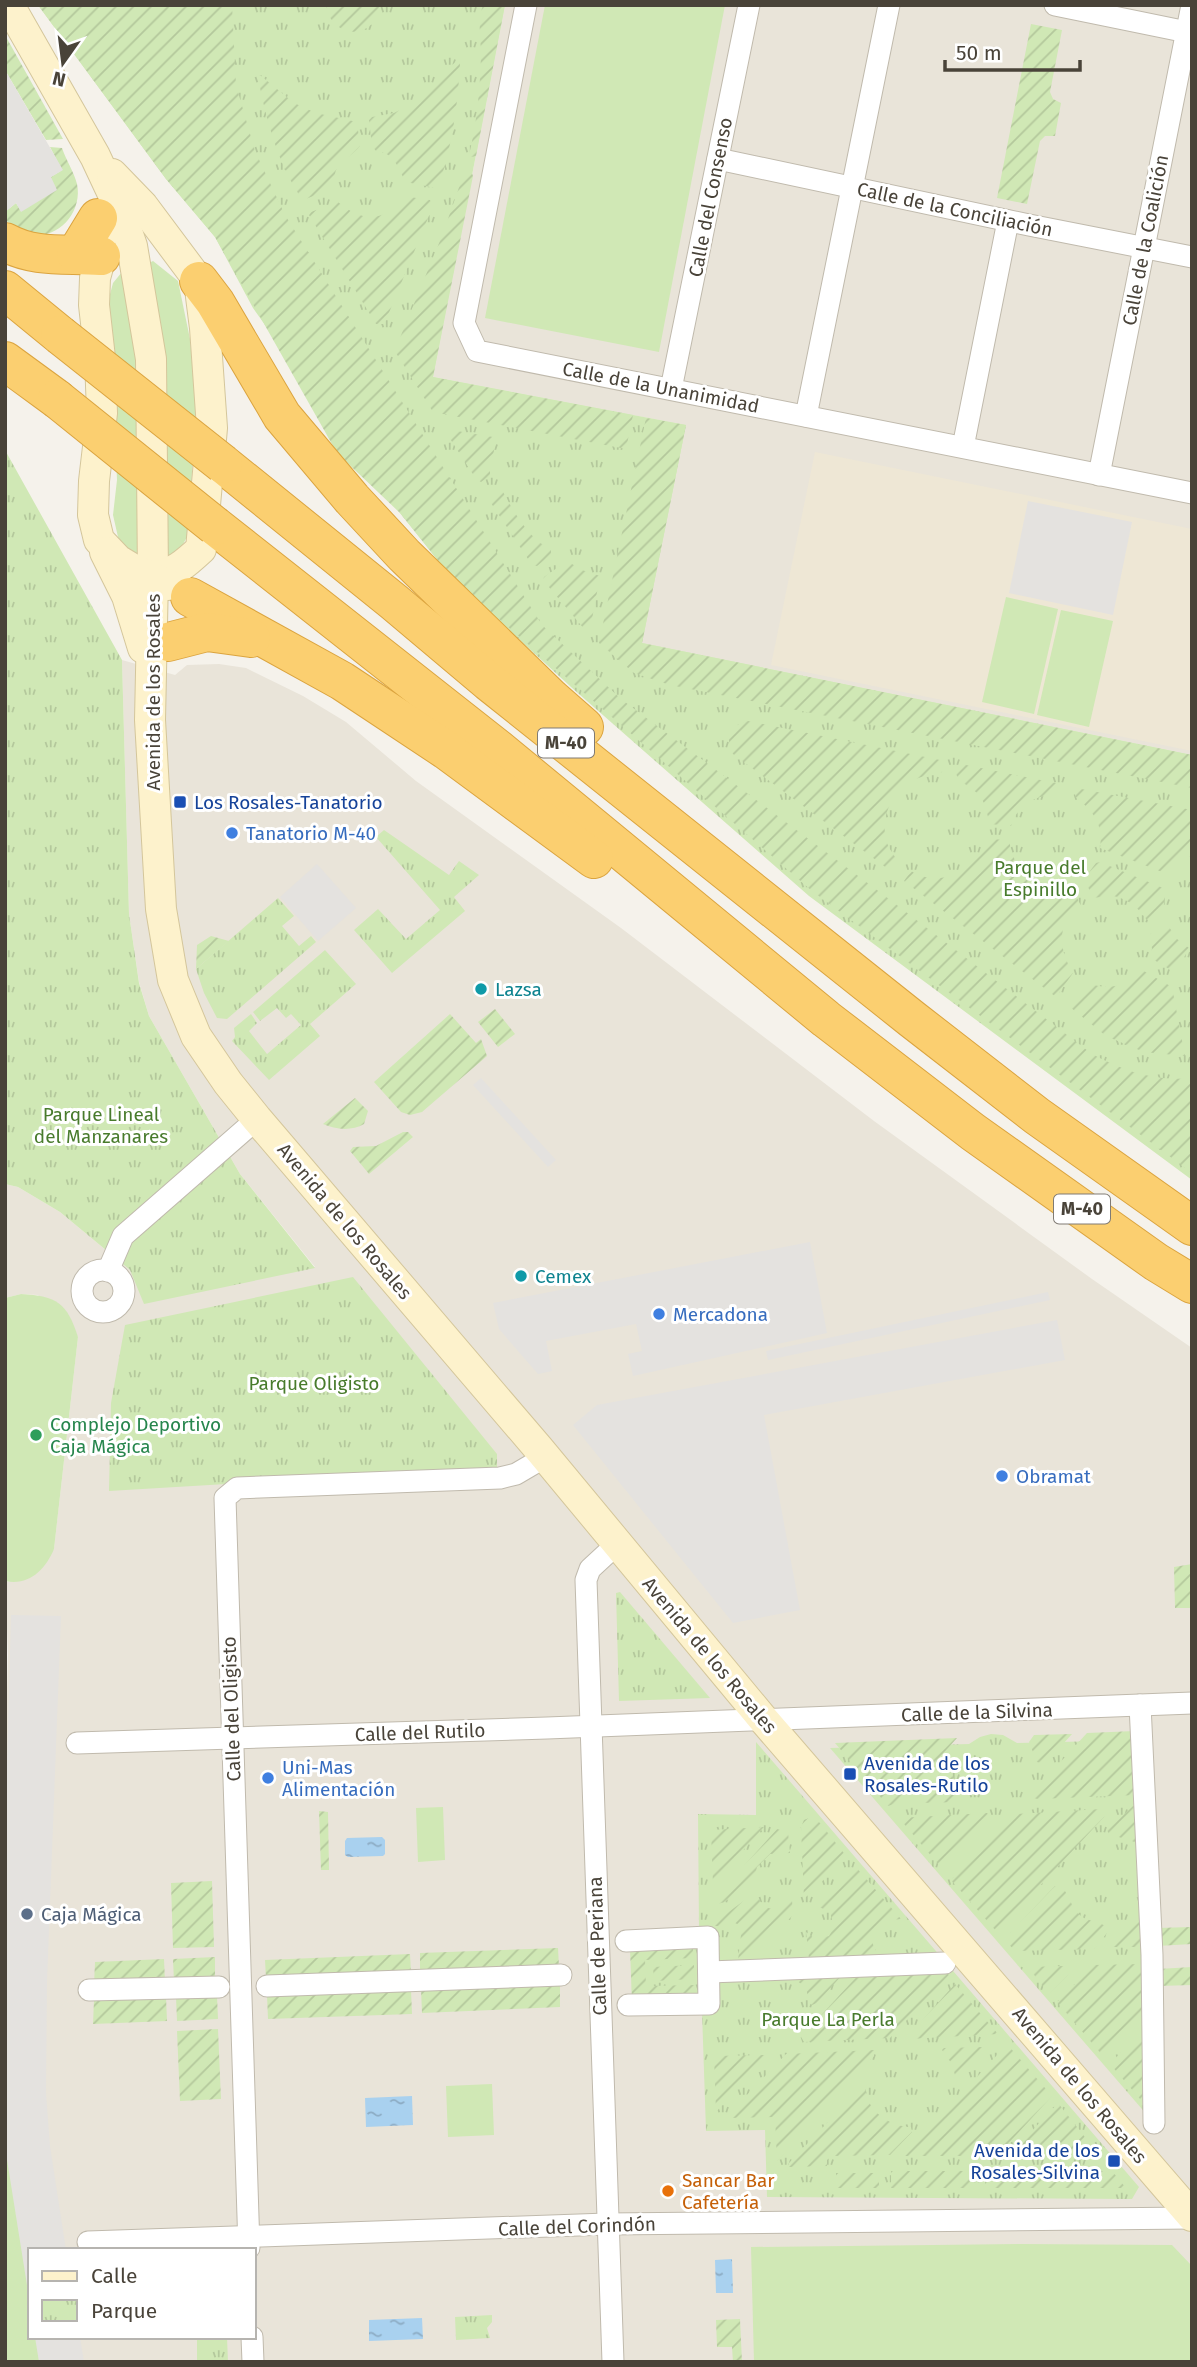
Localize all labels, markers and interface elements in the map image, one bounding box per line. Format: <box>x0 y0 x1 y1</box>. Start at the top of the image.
north arrow <box>28 28 98 98</box>
scale bar <box>945 28 1080 72</box>
text: 50 m <box>956 40 1002 66</box>
text: N <box>50 66 68 92</box>
street label: Calle del Consenso <box>684 115 737 279</box>
street label: Calle de la Coalición <box>1118 153 1173 327</box>
street label: Calle de la Conciliación <box>855 178 1055 241</box>
street label: Calle de la Unanimidad <box>561 357 761 418</box>
street label: Avenida de los Rosales <box>142 593 165 790</box>
road number: M-40 <box>538 728 594 758</box>
place label: Los Rosales-Tanatorio <box>194 791 382 814</box>
marker: Los Rosales-Tanatorio <box>172 794 188 810</box>
place label: Tanatorio M-40 <box>246 822 376 845</box>
marker: Tanatorio M-40 <box>224 825 240 841</box>
park label: Parque del Espinillo <box>994 856 1087 901</box>
place label: Lazsa <box>495 978 542 1001</box>
marker: Lazsa <box>473 981 489 997</box>
park label: Parque Lineal del Manzanares <box>34 1103 168 1148</box>
street label: Avenida de los Rosales <box>273 1139 417 1304</box>
road number: M-40 <box>1054 1194 1110 1224</box>
place label: Cemex <box>535 1265 592 1288</box>
marker: Cemex <box>513 1268 529 1284</box>
place label: Mercadona <box>673 1303 768 1326</box>
marker: Mercadona <box>651 1306 667 1322</box>
park label: Parque Oligisto <box>249 1372 379 1395</box>
place label: Complejo Deportivo Caja Mágica <box>50 1413 221 1458</box>
marker: Complejo Deportivo Caja Mágica <box>28 1427 44 1443</box>
place label: Obramat <box>1016 1465 1091 1488</box>
marker: Obramat <box>994 1468 1010 1484</box>
street label: Avenida de los Rosales <box>638 1573 782 1738</box>
street label: Calle del Oligisto <box>217 1636 246 1782</box>
street label: Calle de la Silvina <box>901 1698 1053 1727</box>
street label: Calle del Rutilo <box>354 1719 486 1746</box>
place label: Avenida de los Rosales-Rutilo <box>864 1752 990 1797</box>
place label: Uni-Mas Alimentación <box>282 1756 395 1801</box>
marker: Avenida de los Rosales-Rutilo <box>842 1766 858 1782</box>
marker: Uni-Mas Alimentación <box>260 1770 276 1786</box>
street label: Calle de Periana <box>584 1876 611 2016</box>
place label: Caja Mágica <box>41 1903 142 1926</box>
marker: Caja Mágica <box>19 1906 35 1922</box>
street label: Avenida de los Rosales <box>1008 2003 1152 2168</box>
park label: Parque La Perla <box>761 2008 895 2031</box>
place label: Avenida de los Rosales-Silvina <box>970 2139 1100 2184</box>
marker: Avenida de los Rosales-Silvina <box>1106 2153 1122 2169</box>
place label: Sancar Bar Cafetería <box>682 2169 775 2214</box>
marker: Sancar Bar Cafetería <box>660 2183 676 2199</box>
street label: Calle del Corindón <box>498 2212 656 2241</box>
legend <box>28 2248 256 2339</box>
text: Calle <box>91 2263 137 2289</box>
text: Parque <box>91 2298 157 2324</box>

